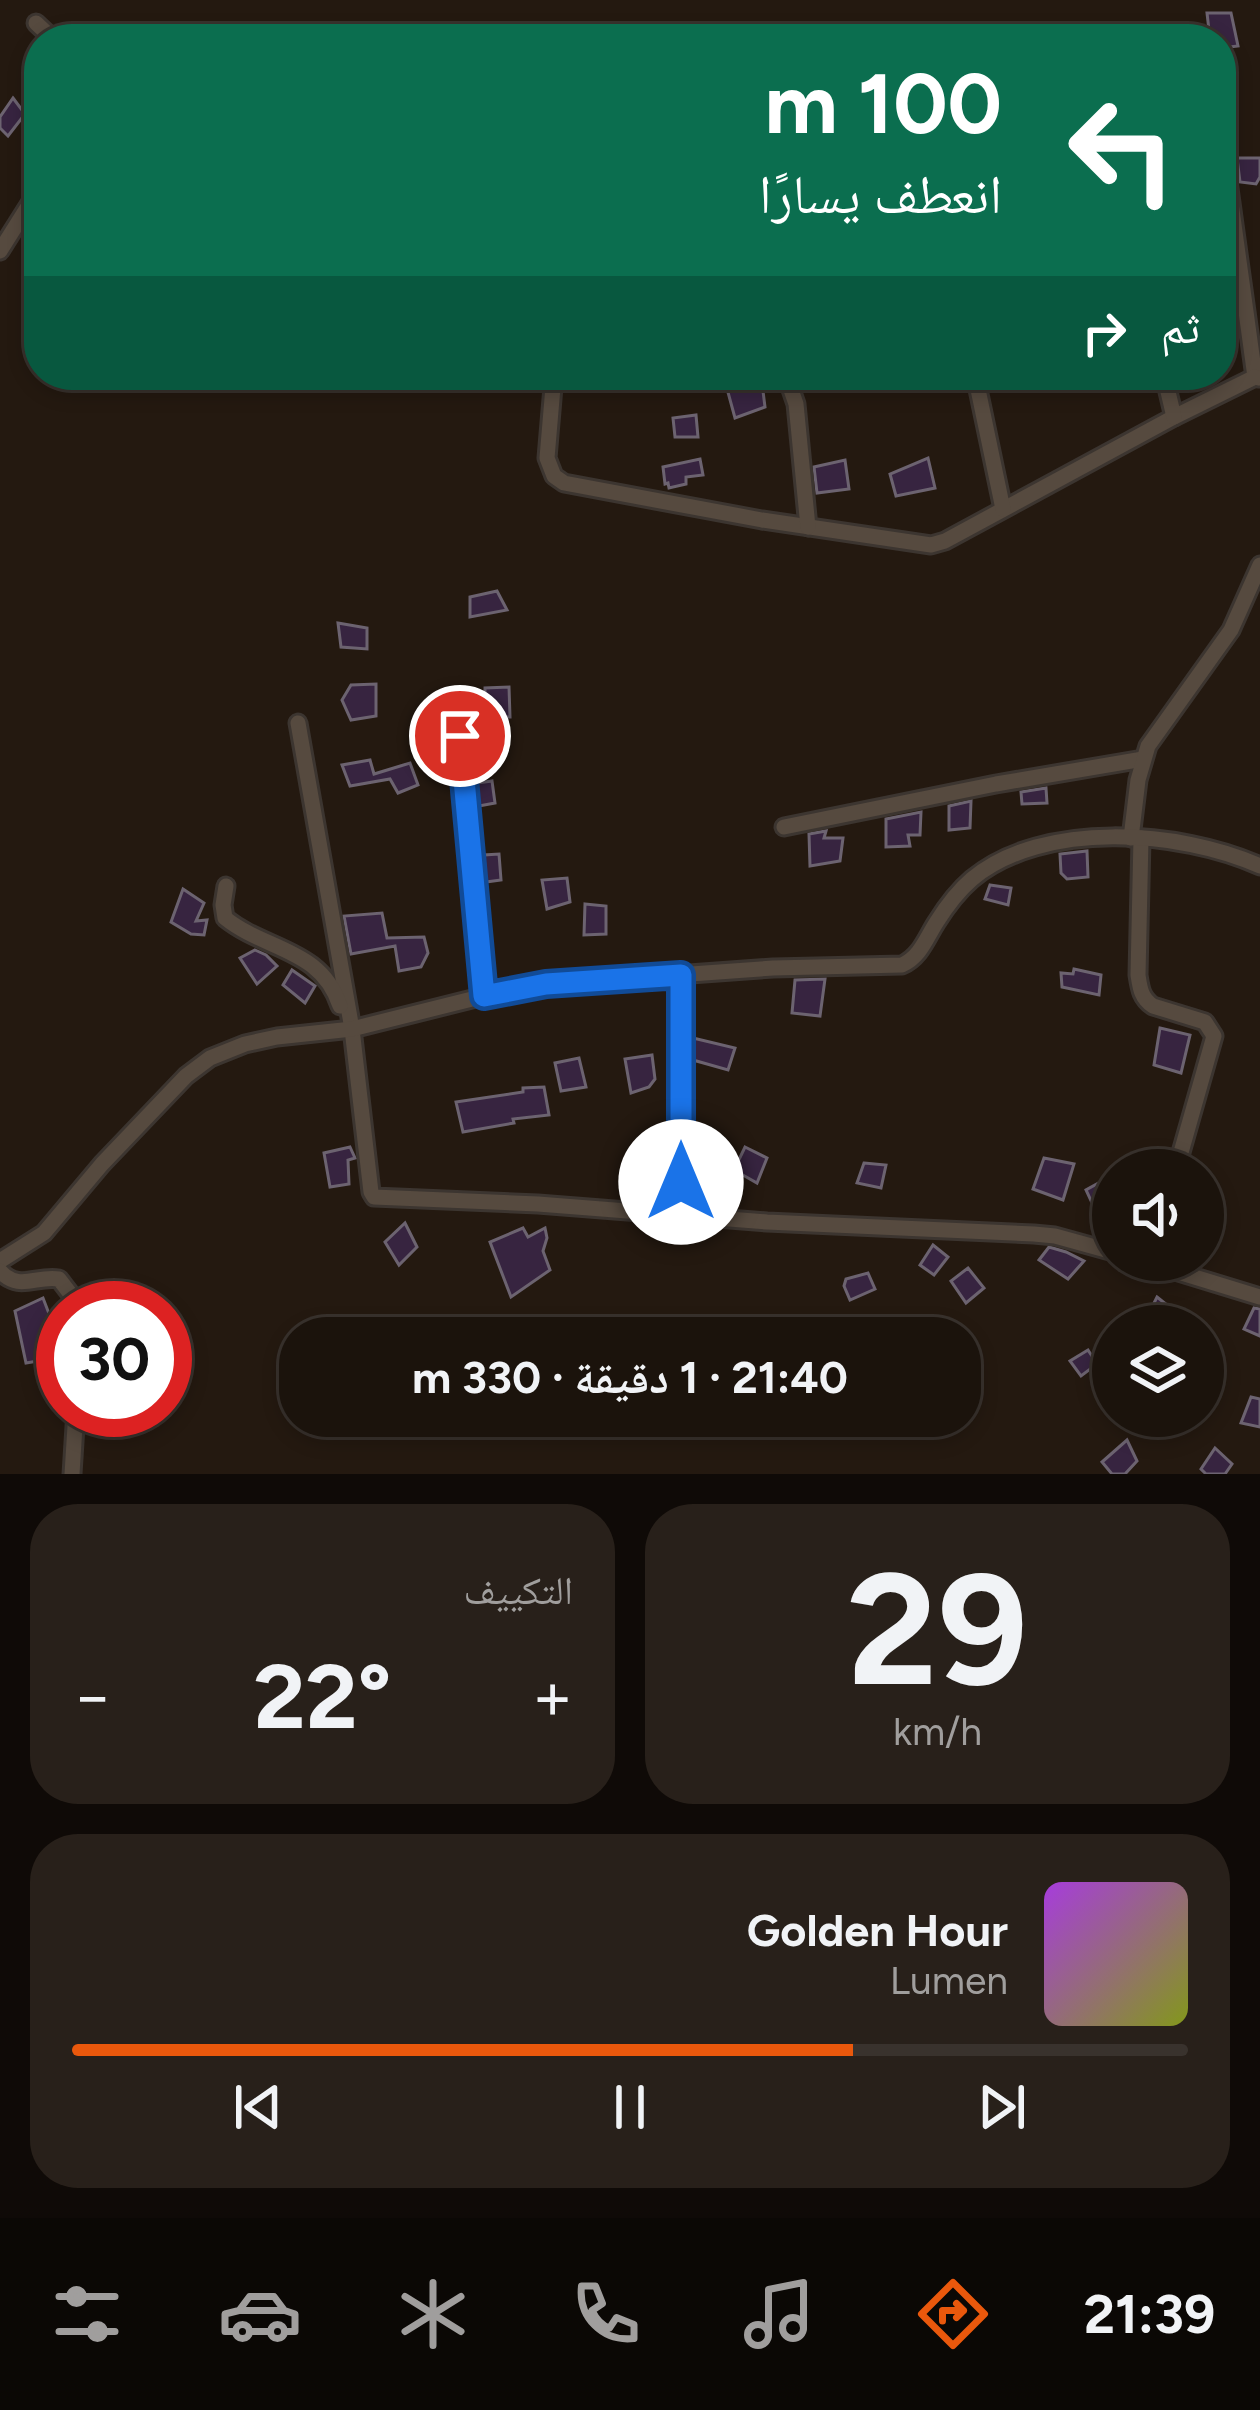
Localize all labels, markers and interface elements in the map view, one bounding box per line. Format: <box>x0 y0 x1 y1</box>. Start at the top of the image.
text: 100 m <box>764 53 1002 154</box>
icon: left <box>1044 72 1200 228</box>
text: انعطف يسارًا <box>759 162 1002 227</box>
icon: right <box>1071 300 1137 366</box>
text: ثم <box>1161 300 1200 354</box>
pin <box>409 685 511 787</box>
icon: arrive <box>427 703 493 769</box>
position arrow <box>618 1119 744 1245</box>
map controls <box>1092 1149 1224 1437</box>
button: sound <box>1092 1149 1224 1281</box>
speed limit sign: 30 <box>36 1281 192 1437</box>
button: layers <box>1092 1305 1224 1437</box>
text: 21:40 · 1 دقيقة · 330 m <box>412 1350 848 1404</box>
text: 29 <box>847 1536 1028 1723</box>
text: التكييف <box>464 1567 573 1614</box>
text: 22° <box>253 1642 392 1751</box>
text: − <box>72 1656 113 1736</box>
text: + <box>532 1656 573 1736</box>
text: km/h <box>893 1708 982 1755</box>
text: Golden Hour <box>747 1903 1008 1957</box>
text: Lumen <box>890 1957 1008 2004</box>
icon: previous <box>225 2074 291 2140</box>
icon: pause <box>597 2074 663 2140</box>
icon: next <box>969 2074 1035 2140</box>
icon: filters <box>45 2272 129 2356</box>
icon: car <box>218 2272 302 2356</box>
icon: climate <box>391 2272 475 2356</box>
icon: phone <box>564 2272 648 2356</box>
icon: music <box>737 2272 821 2356</box>
icon: directions <box>911 2272 995 2356</box>
text: 21:39 <box>1084 2282 1215 2347</box>

